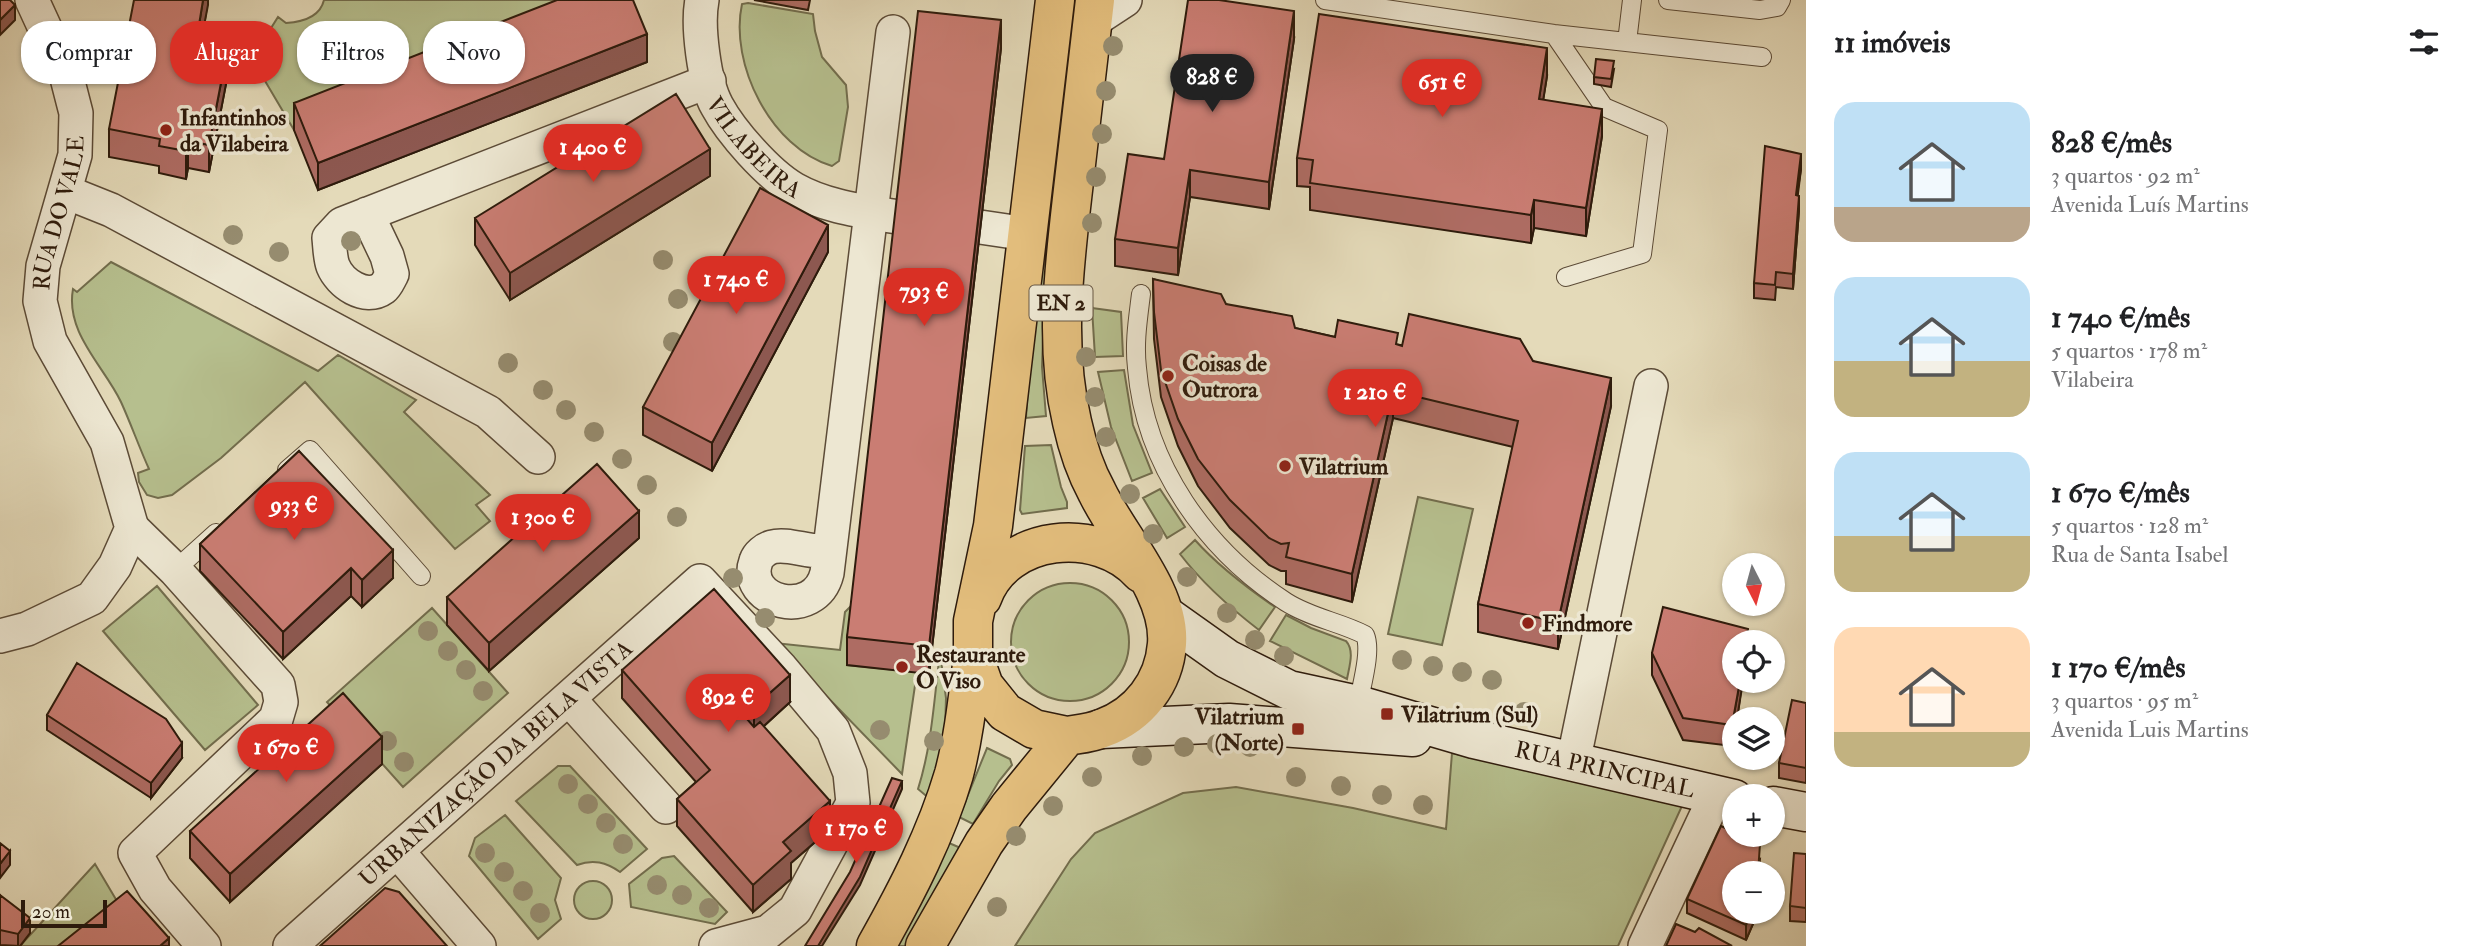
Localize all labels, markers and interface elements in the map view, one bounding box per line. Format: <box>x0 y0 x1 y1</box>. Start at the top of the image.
chip: Comprar <box>21 21 156 84</box>
chip: Alugar <box>170 21 283 84</box>
chip: Filtros <box>297 21 409 84</box>
chip: Novo <box>423 21 525 84</box>
icon: filters <box>2405 23 2443 61</box>
text: 11 imóveis <box>1834 24 1951 61</box>
pin: 828 € <box>1163 54 1261 114</box>
pin: 651 € <box>1393 60 1491 119</box>
text: 828 € <box>1186 62 1238 91</box>
text: 651 € <box>1418 67 1466 96</box>
street label: VILABEIRA <box>700 91 807 205</box>
place label: Infantinhos da Vilabeira <box>180 103 290 158</box>
marker: Infantinhos da Vilabeira <box>158 122 174 138</box>
pin: 1 400 € <box>528 124 658 184</box>
text: 828 €/mês <box>2051 124 2172 161</box>
icon: home <box>1890 130 1974 214</box>
text: 1 400 € <box>559 132 627 161</box>
street label: RUA DO VALE <box>26 135 90 292</box>
text: 3 quartos · 92 m² <box>2051 161 2200 190</box>
text: Avenida Luís Martins <box>2051 190 2249 219</box>
pin: 1 740 € <box>671 256 801 316</box>
text: 1 740 € <box>703 264 769 293</box>
pin: 793 € <box>875 268 973 328</box>
text: 793 € <box>899 276 949 305</box>
road number: EN 2 <box>1030 286 1092 320</box>
text: 1 740 €/mês <box>2051 299 2190 336</box>
icon: home <box>1890 305 1974 389</box>
text: 5 quartos · 178 m² <box>2051 336 2207 365</box>
place label: Coisas de Outrora <box>1182 349 1267 404</box>
text: Vilabeira <box>2051 365 2134 394</box>
marker: Coisas de Outrora <box>1160 368 1176 384</box>
pin: 1 210 € <box>1310 370 1440 429</box>
text: 1 210 € <box>1344 377 1406 406</box>
place label: Vilatrium <box>1298 452 1389 481</box>
marker: Vilatrium <box>1277 458 1293 474</box>
text: 1 670 €/mês <box>2051 474 2190 511</box>
icon: home <box>1890 480 1974 564</box>
pin: 933 € <box>245 482 343 542</box>
text: 933 € <box>270 490 318 519</box>
pin: 1 300 € <box>478 494 608 554</box>
text: 1 300 € <box>511 502 575 531</box>
text: 5 quartos · 128 m² <box>2051 511 2208 540</box>
text: Rua de Santa Isabel <box>2051 540 2228 569</box>
north arrow <box>1722 553 1785 616</box>
map controls <box>1722 553 1785 924</box>
place label: Findmore <box>1542 609 1633 638</box>
marker: Findmore <box>1520 615 1536 631</box>
button: locate <box>1722 630 1785 693</box>
street label: URBANIZAÇÃO DA BELA VISTA <box>352 633 639 893</box>
place label: Restaurante O Viso <box>916 640 1026 695</box>
text: 1 170 €/mês <box>2051 649 2185 686</box>
icon: home <box>1890 655 1974 739</box>
marker: Restaurante O Viso <box>894 659 910 675</box>
pin: 892 € <box>679 674 777 734</box>
text: 892 € <box>702 682 754 711</box>
text: 3 quartos · 95 m² <box>2051 686 2198 715</box>
place label: Vilatrium (Sul) <box>1400 700 1538 729</box>
place label: Vilatrium (Norte) <box>1194 702 1284 757</box>
marker: Vilatrium (Sul) <box>1379 706 1395 722</box>
button: layers <box>1722 707 1785 770</box>
text: Avenida Luis Martins <box>2051 715 2249 744</box>
marker: Vilatrium (Norte) <box>1290 721 1306 737</box>
pin: 1 670 € <box>221 724 351 784</box>
text: 1 670 € <box>253 732 319 761</box>
street label: RUA PRINCIPAL <box>1512 734 1698 804</box>
button: + <box>1722 784 1785 847</box>
pin: 1 170 € <box>791 806 921 865</box>
text: 1 170 € <box>825 813 887 842</box>
button: − <box>1722 861 1785 924</box>
scale bar <box>21 897 107 929</box>
text: 20 m <box>32 900 70 924</box>

